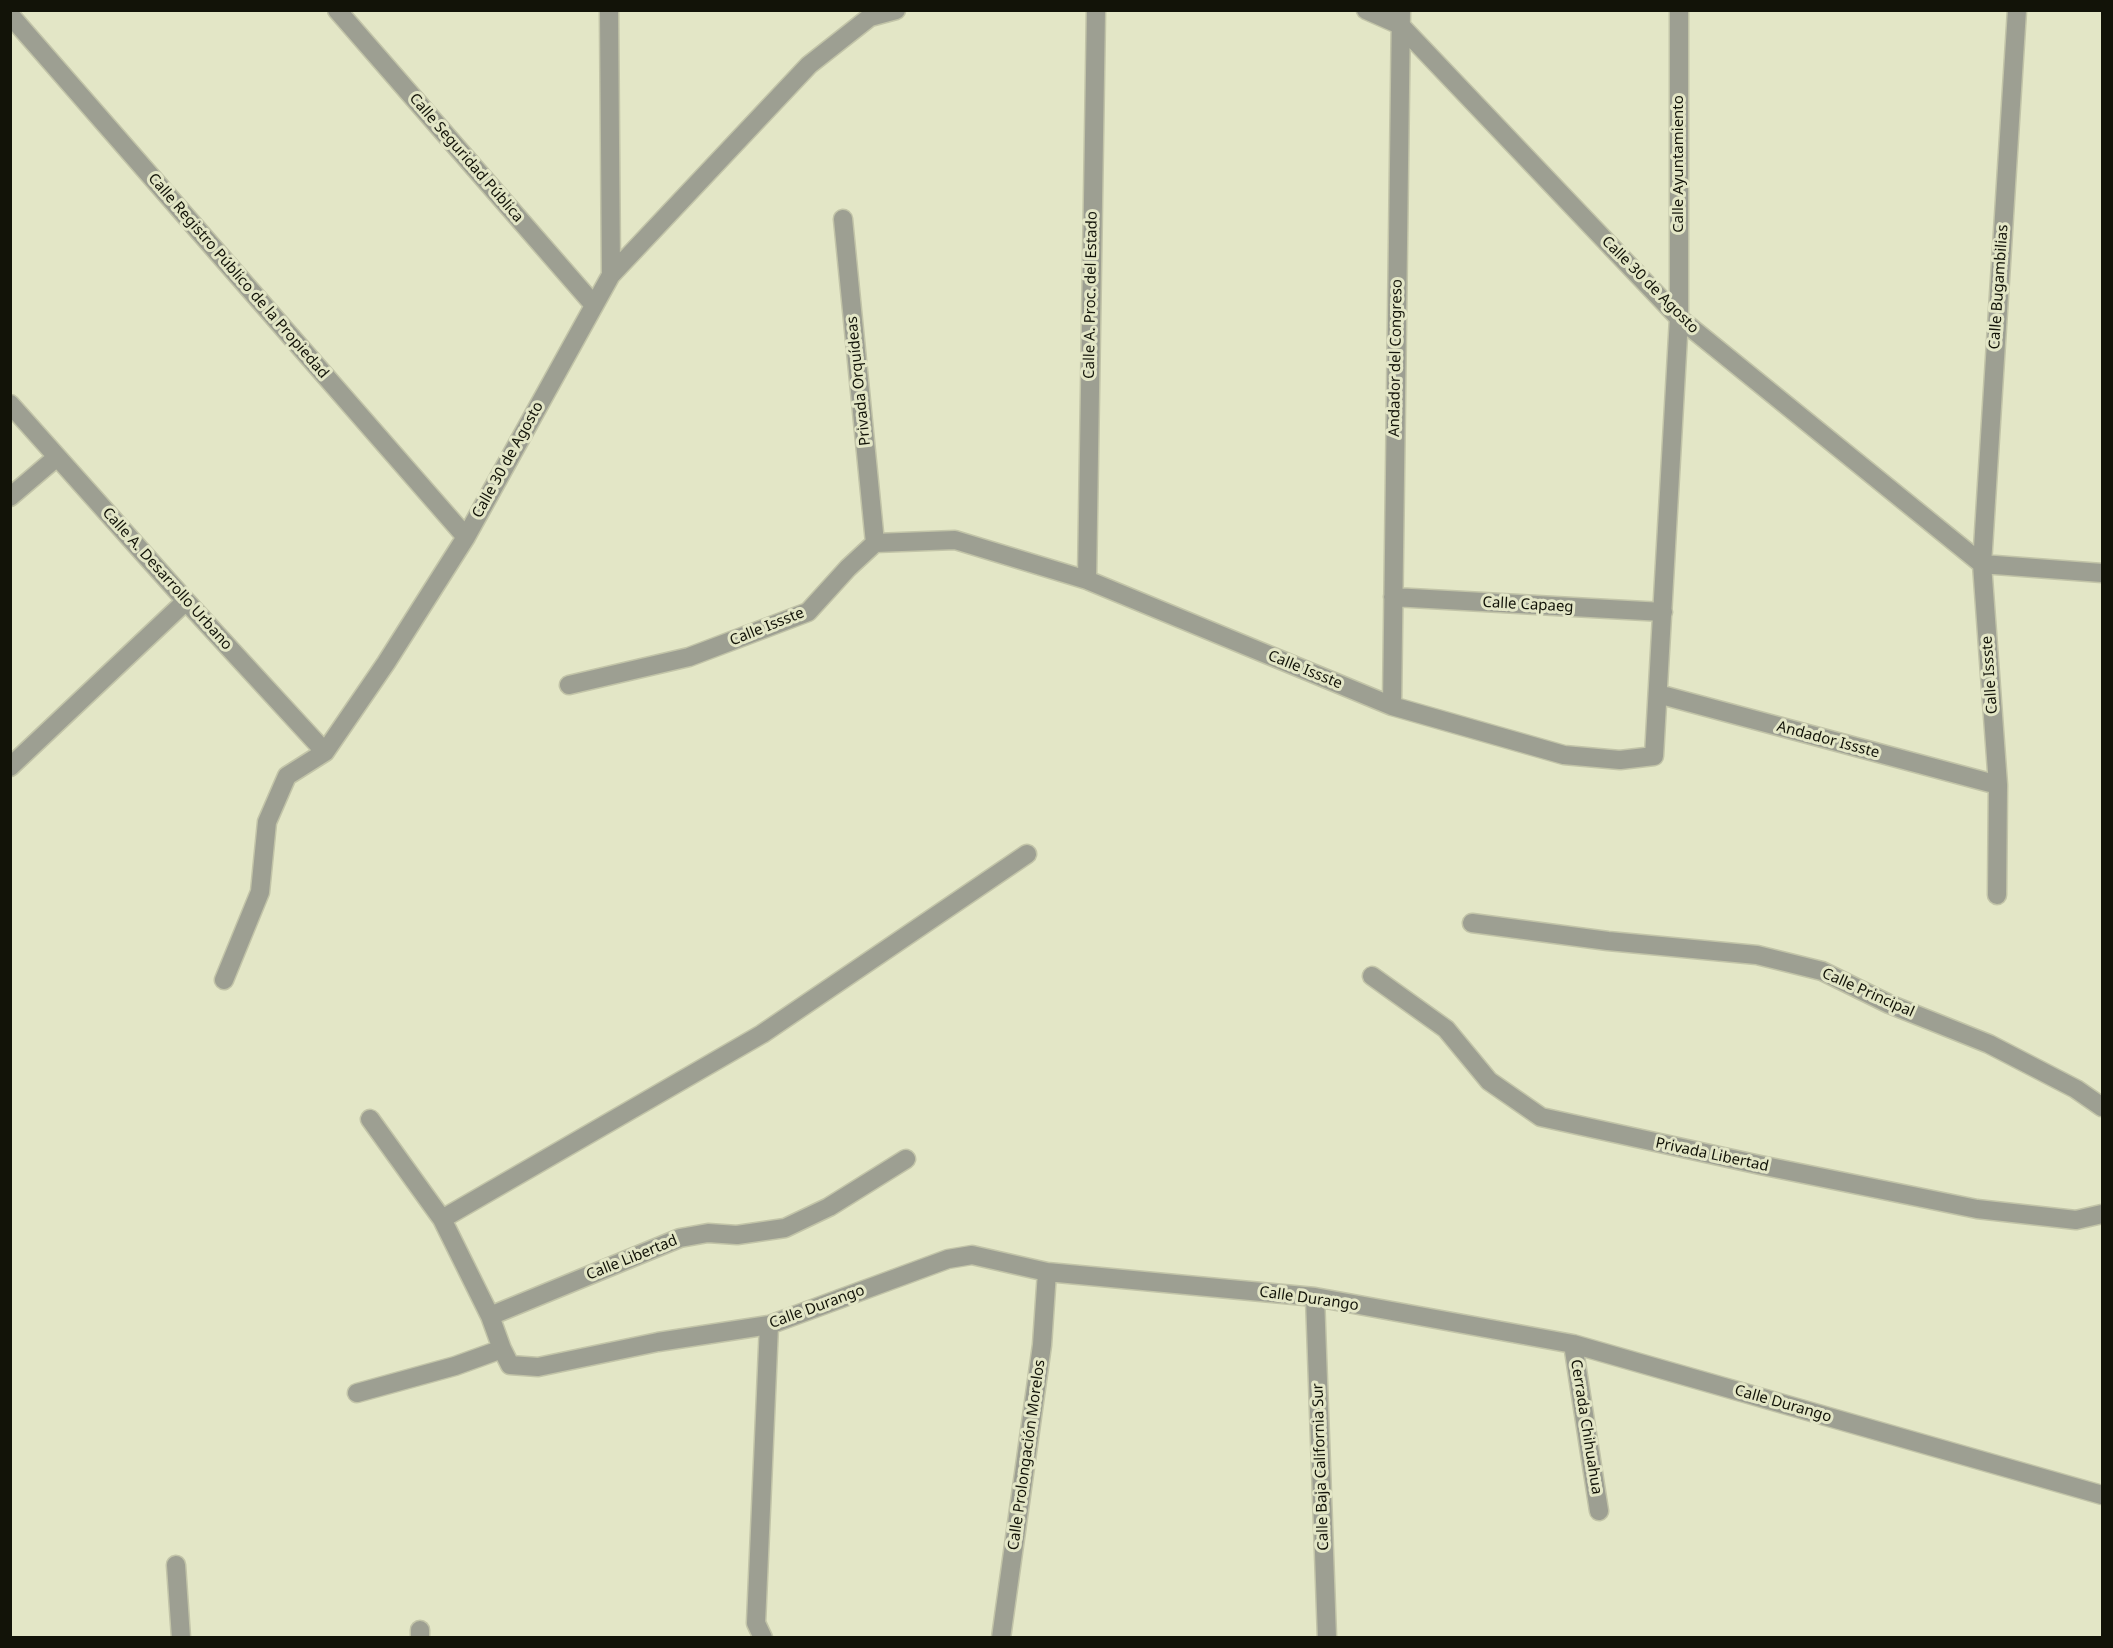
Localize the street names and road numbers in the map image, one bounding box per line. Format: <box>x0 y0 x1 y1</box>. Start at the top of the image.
street label: Calle Seguridad Pública <box>405 90 527 226</box>
street label: Calle Ayuntamiento <box>1670 95 1688 233</box>
street label: Calle Registro Público de la Propiedad <box>144 170 332 382</box>
street label: Calle A. Proc. del Estado <box>1081 211 1101 379</box>
street label: Calle Bugambilias <box>1986 224 2012 350</box>
street label: Calle 30 de Agosto <box>1598 233 1702 337</box>
street label: Andador del Congreso <box>1386 279 1406 437</box>
street label: Privada Orquídeas <box>843 315 875 447</box>
street label: Calle 30 de Agosto <box>469 399 547 521</box>
street label: Calle A. Desarrollo Urbano <box>98 504 236 654</box>
street label: Calle Capaeg <box>1482 594 1574 616</box>
street label: Calle Issste <box>727 604 807 650</box>
street label: Calle Issste <box>1978 635 2002 715</box>
street label: Calle Issste <box>1265 647 1345 693</box>
street label: Andador Issste <box>1775 718 1881 762</box>
street label: Calle Principal <box>1819 965 1917 1021</box>
street label: Privada Libertad <box>1654 1134 1770 1176</box>
street label: Calle Libertad <box>584 1232 680 1284</box>
street label: Calle Durango <box>767 1281 867 1333</box>
street label: Calle Durango <box>1258 1283 1360 1315</box>
street label: Calle Prolongación Morelos <box>1005 1358 1049 1552</box>
street label: Cerrada Chihuahua <box>1566 1358 1606 1496</box>
street label: Calle Durango <box>1732 1382 1834 1426</box>
street label: Calle Baja California Sur <box>1309 1383 1333 1551</box>

